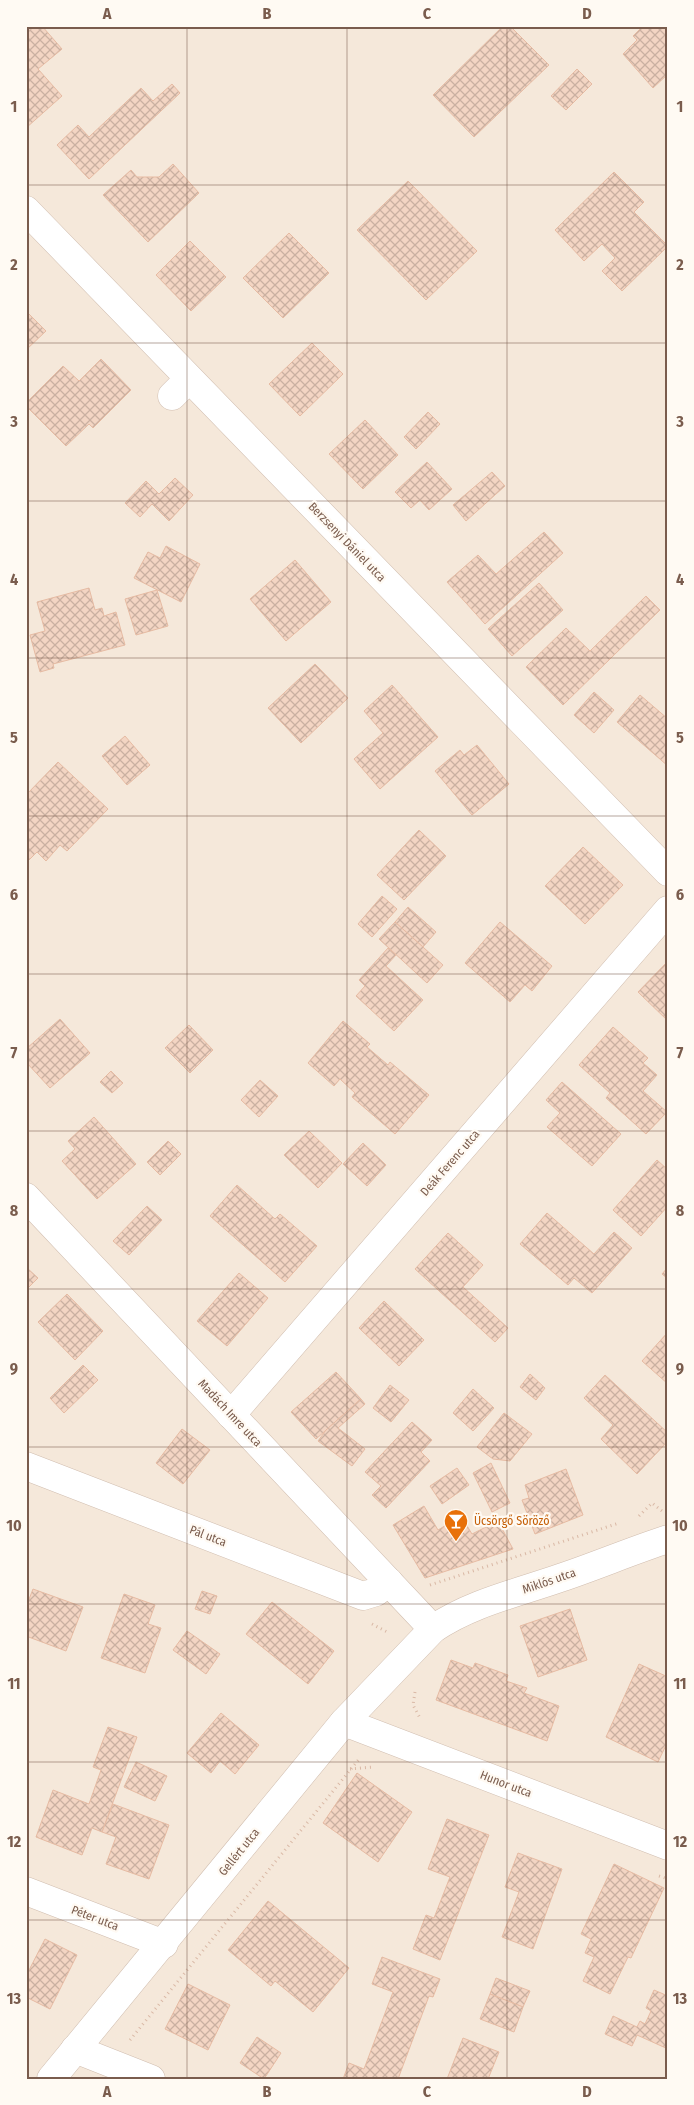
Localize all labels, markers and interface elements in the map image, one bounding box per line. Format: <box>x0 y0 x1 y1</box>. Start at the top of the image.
text: A <box>102 4 112 23</box>
text: B <box>263 4 272 23</box>
text: C <box>423 4 432 23</box>
text: D <box>582 4 592 23</box>
text: 1 <box>11 97 17 116</box>
text: 1 <box>677 97 683 116</box>
text: 2 <box>9 255 18 274</box>
text: 2 <box>675 255 684 274</box>
text: 3 <box>9 412 18 431</box>
text: 3 <box>675 412 684 431</box>
street label: Berzsenyi Dániel utca <box>306 499 388 585</box>
text: 4 <box>10 570 18 589</box>
text: 4 <box>676 570 684 589</box>
text: 5 <box>10 728 18 747</box>
text: 5 <box>676 728 684 747</box>
text: 6 <box>10 885 18 904</box>
text: 6 <box>676 885 684 904</box>
text: 7 <box>11 1043 18 1062</box>
text: 7 <box>677 1043 684 1062</box>
street label: Deák Ferenc utca <box>418 1127 483 1199</box>
text: 8 <box>10 1201 19 1220</box>
text: 8 <box>676 1201 685 1220</box>
text: 9 <box>10 1359 18 1378</box>
text: 9 <box>676 1359 684 1378</box>
street label: Madách Imre utca <box>195 1376 265 1450</box>
bar icon: Ücsörgő Söröző <box>443 1508 469 1542</box>
place label: Ücsörgő Söröző <box>474 1512 550 1528</box>
text: 10 <box>6 1516 22 1535</box>
text: 10 <box>672 1516 688 1535</box>
street label: Pál utca <box>188 1523 229 1549</box>
street label: Miklós utca <box>521 1565 578 1597</box>
text: 11 <box>7 1674 21 1693</box>
text: 11 <box>673 1674 687 1693</box>
street label: Hunor utca <box>478 1768 534 1800</box>
street label: Gellért utca <box>216 1825 262 1878</box>
text: 12 <box>7 1832 22 1851</box>
text: 12 <box>673 1832 688 1851</box>
street label: Péter utca <box>69 1903 121 1933</box>
text: 13 <box>7 1989 22 2008</box>
text: 13 <box>673 1989 688 2008</box>
text: A <box>102 2082 112 2101</box>
text: B <box>263 2082 272 2101</box>
text: C <box>423 2082 432 2101</box>
text: D <box>582 2082 592 2101</box>

